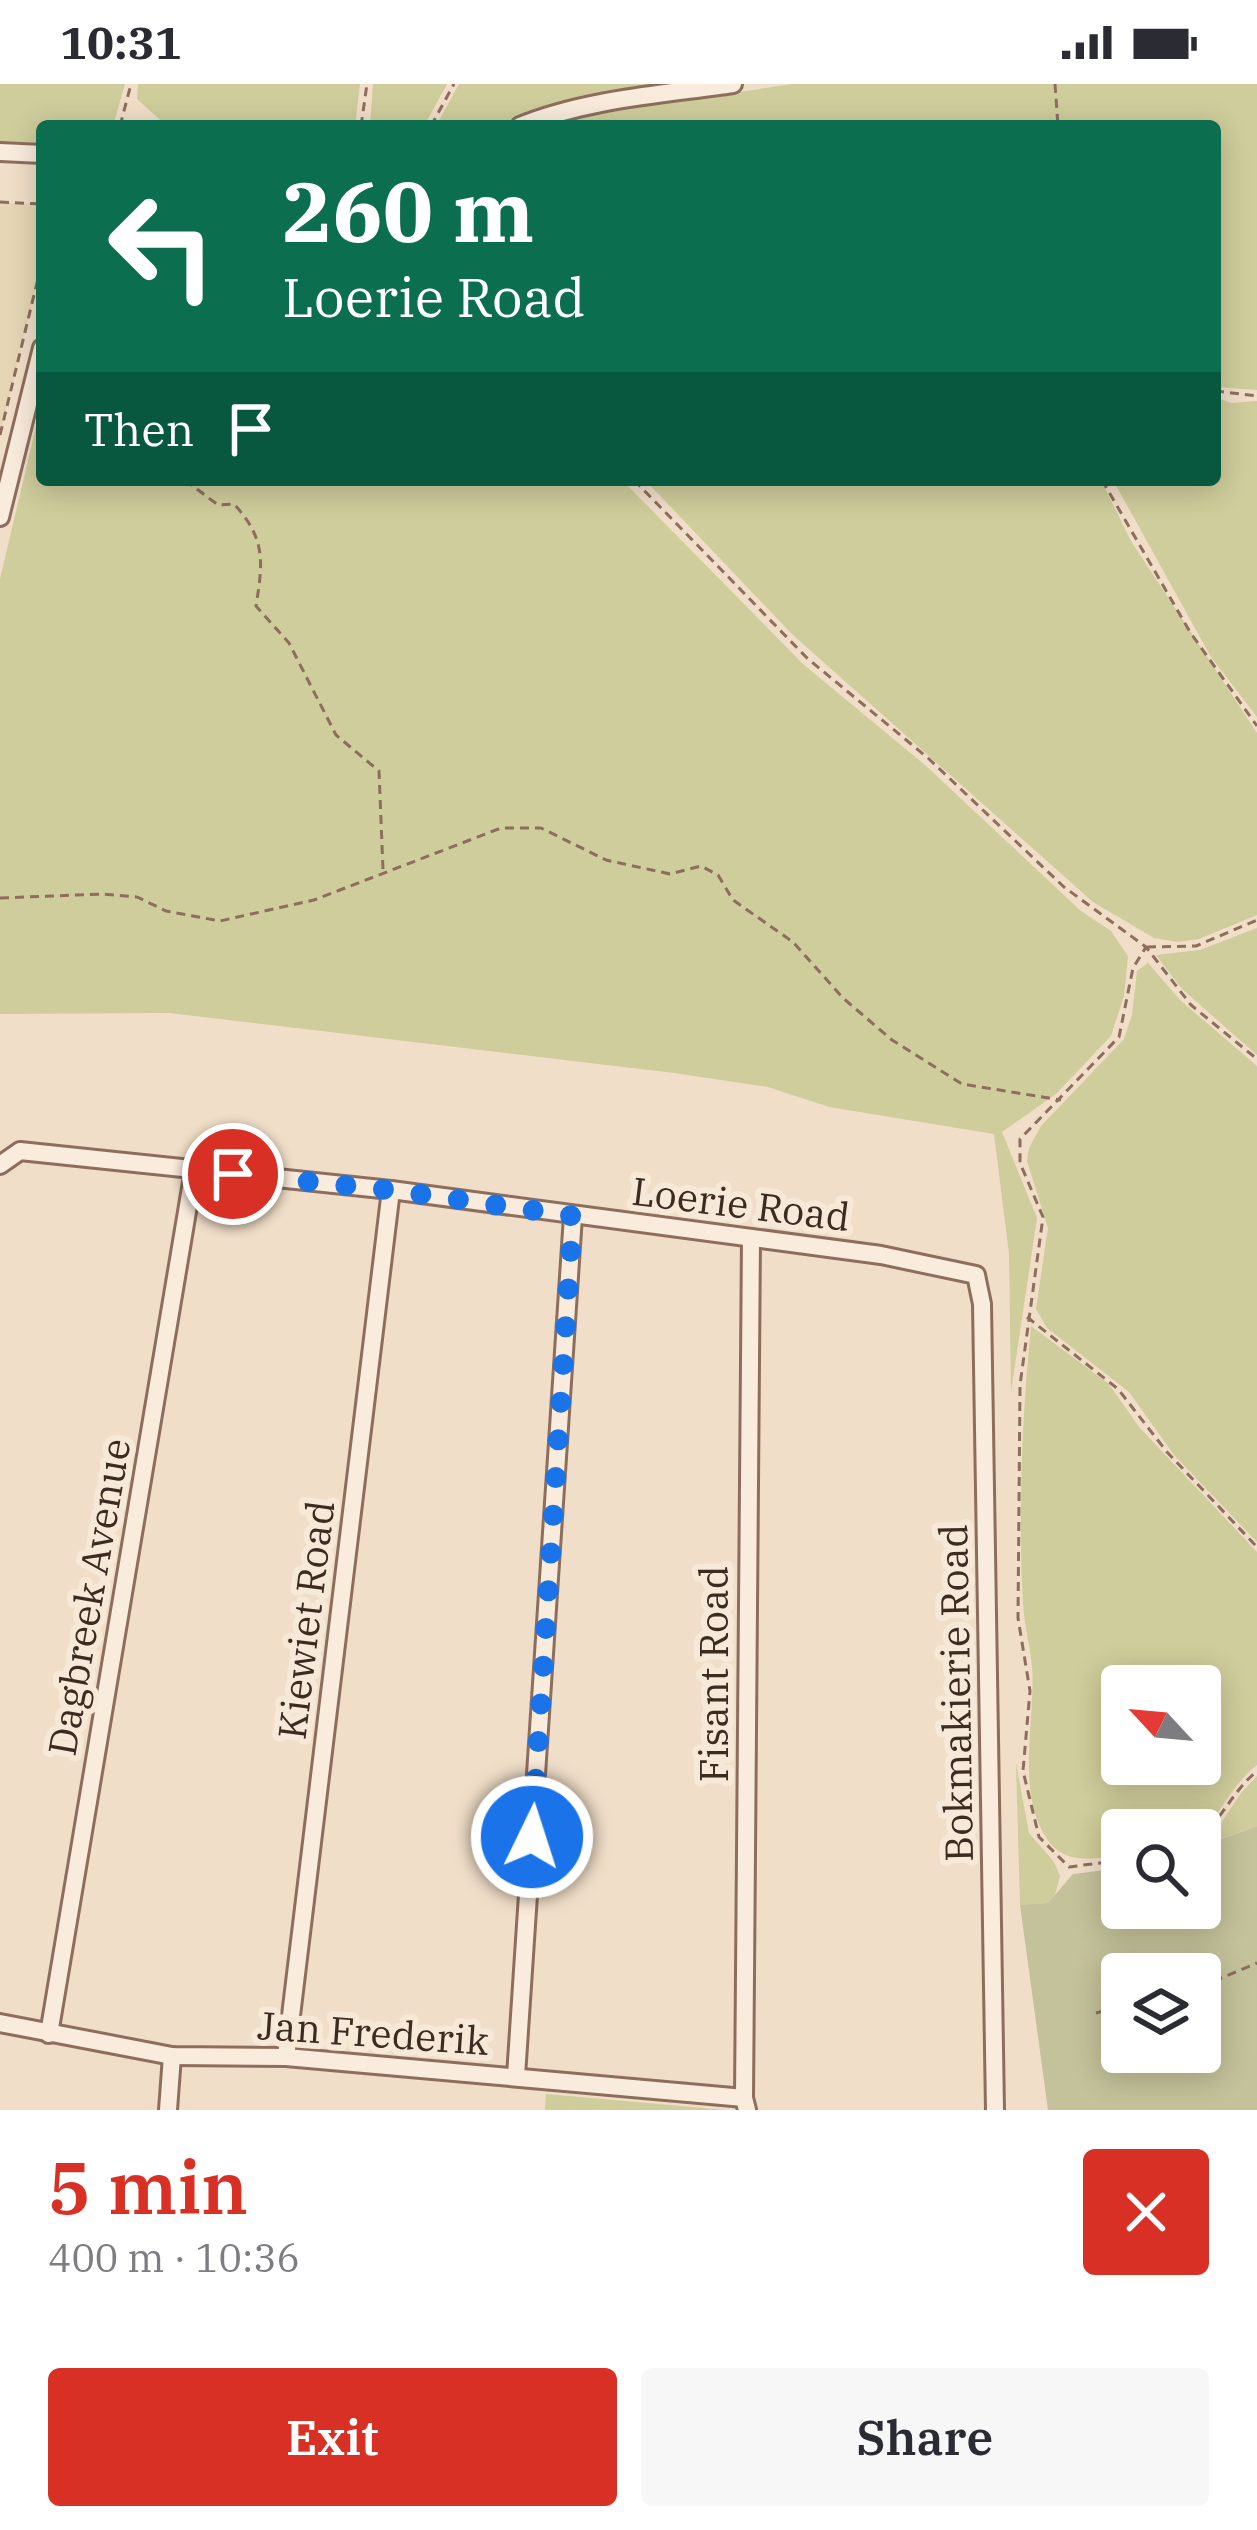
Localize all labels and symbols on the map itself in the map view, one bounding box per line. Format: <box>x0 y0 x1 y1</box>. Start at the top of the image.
pin <box>182 1123 284 1225</box>
street label: Loerie Road <box>629 1165 853 1242</box>
street label: Dagbreek Avenue <box>36 1434 142 1759</box>
street label: Kiewiet Road <box>266 1498 345 1742</box>
street label: Bokmakierie Road <box>927 1524 984 1862</box>
street label: Fisant Road <box>688 1566 739 1782</box>
north arrow <box>1101 1665 1221 1785</box>
position arrow <box>469 1774 595 1900</box>
street label: Jan Frederik <box>256 1999 491 2066</box>

